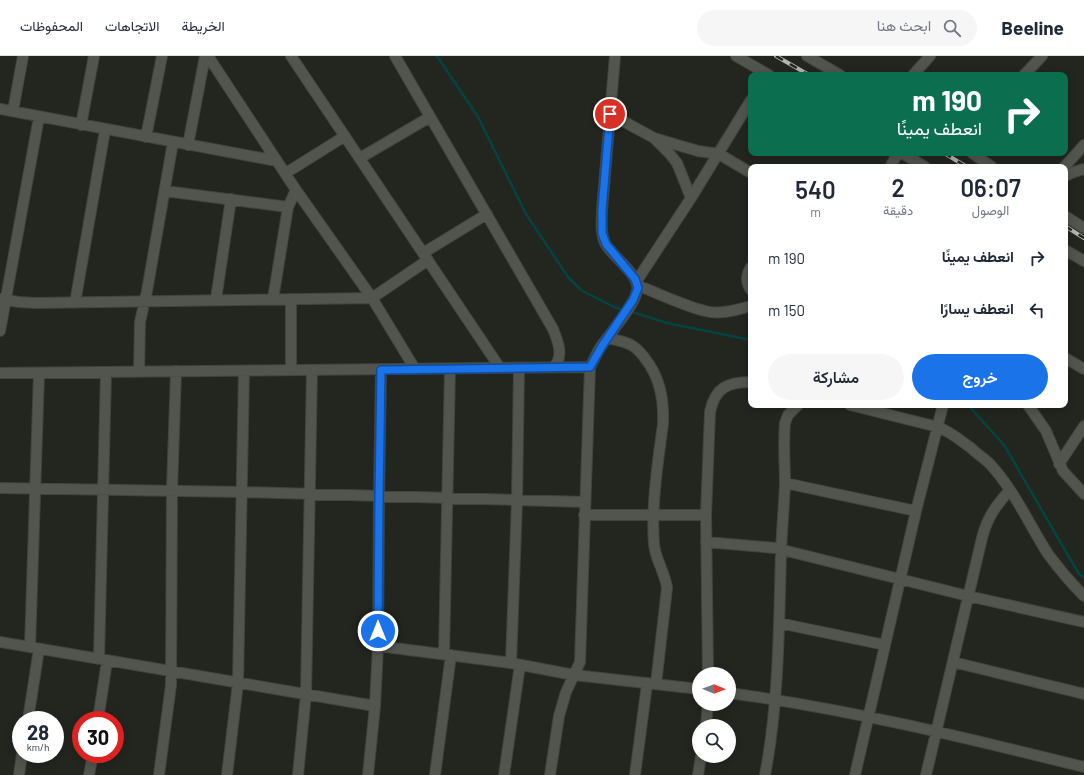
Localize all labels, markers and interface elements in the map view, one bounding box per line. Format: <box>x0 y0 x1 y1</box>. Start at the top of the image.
search box <box>697 10 977 46</box>
text: ابحث هنا <box>877 16 931 34</box>
text: Beeline <box>1001 16 1064 39</box>
text: المحفوظات <box>20 17 83 34</box>
text: الاتجاهات <box>105 17 159 34</box>
text: الخريطة <box>181 17 225 34</box>
icon: search <box>941 17 963 39</box>
text: 190 m <box>912 83 982 117</box>
icon: right <box>996 88 1048 140</box>
pin <box>593 97 627 131</box>
icon: arrive <box>599 103 621 125</box>
text: انعطف يمينًا <box>897 117 982 139</box>
text: 2 <box>892 173 905 202</box>
text: 06:07 <box>960 173 1021 202</box>
text: 540 <box>795 175 836 204</box>
text: دقيقة <box>883 202 913 218</box>
text: الوصول <box>972 202 1009 218</box>
text: m <box>810 204 821 220</box>
text: انعطف يمينًا <box>942 247 1014 265</box>
icon: right <box>1026 247 1048 269</box>
text: 190 m <box>768 249 805 267</box>
text: انعطف يسارًا <box>940 299 1014 317</box>
icon: left <box>1026 299 1048 321</box>
text: 150 m <box>768 301 805 319</box>
button: مشاركة <box>768 354 904 400</box>
button: خروج <box>912 354 1048 400</box>
position arrow <box>357 610 399 652</box>
north arrow <box>692 667 736 711</box>
map controls <box>692 667 736 763</box>
speed limit sign: 30 <box>72 711 124 763</box>
button: search <box>692 719 736 763</box>
text: 28 <box>27 720 49 744</box>
text: km/h <box>27 741 49 753</box>

